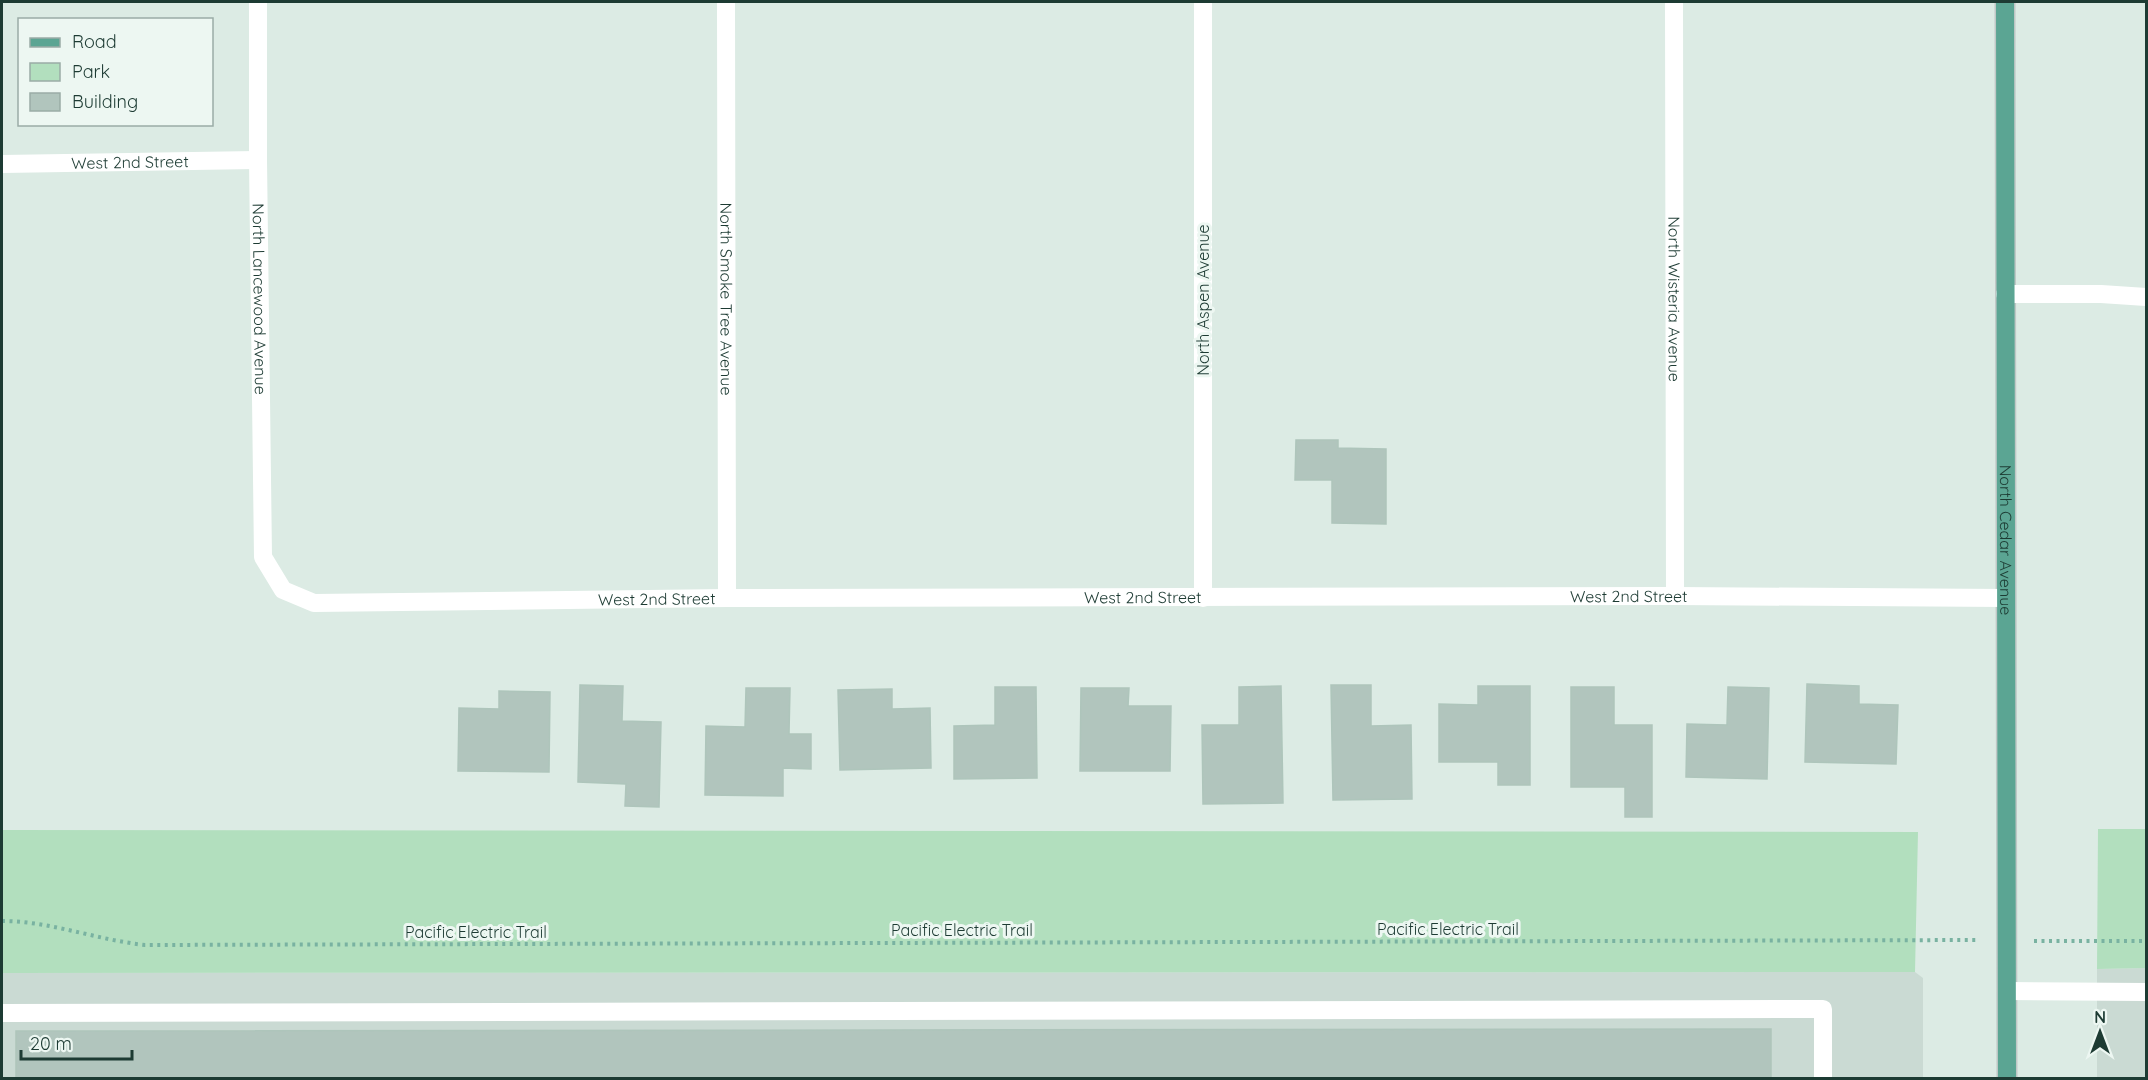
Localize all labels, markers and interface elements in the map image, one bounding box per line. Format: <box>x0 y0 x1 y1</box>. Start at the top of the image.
legend <box>18 18 213 126</box>
text: Road <box>72 30 117 53</box>
text: Park <box>72 60 110 83</box>
text: Building <box>72 90 138 113</box>
street label: West 2nd Street <box>71 151 189 173</box>
street label: North Smoke Tree Avenue <box>716 202 737 396</box>
street label: North Lancewood Avenue <box>249 203 271 395</box>
street label: North Wisteria Avenue <box>1664 216 1685 382</box>
street label: North Aspen Avenue <box>1193 224 1213 376</box>
street label: North Cedar Avenue <box>1996 465 2016 615</box>
street label: West 2nd Street <box>1570 586 1688 606</box>
street label: West 2nd Street <box>1084 587 1202 607</box>
street label: West 2nd Street <box>598 588 716 610</box>
street label: Pacific Electric Trail <box>1377 919 1519 939</box>
street label: Pacific Electric Trail <box>891 920 1033 940</box>
street label: Pacific Electric Trail <box>405 922 547 942</box>
north arrow <box>2070 1002 2130 1062</box>
text: N <box>2094 1007 2106 1027</box>
scale bar <box>21 1023 132 1061</box>
text: 20 m <box>30 1032 72 1055</box>

